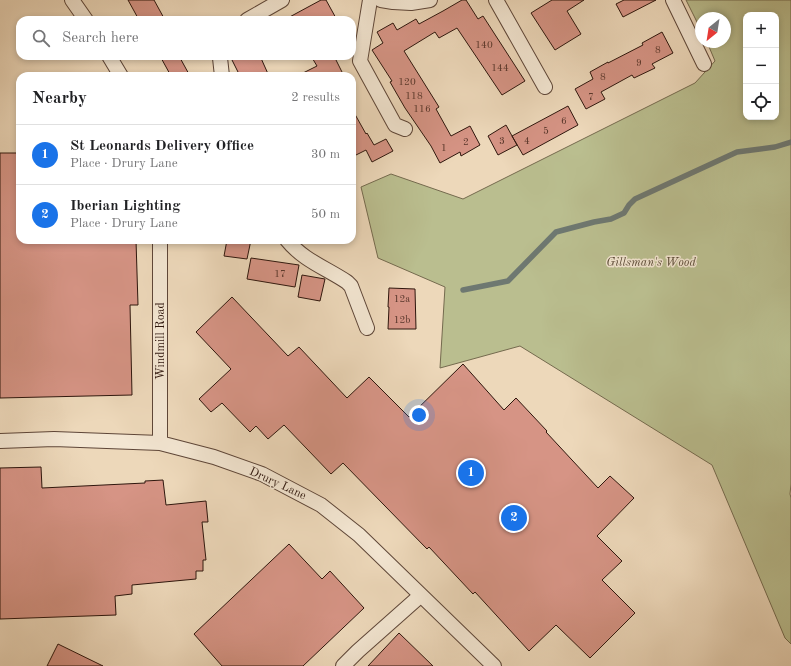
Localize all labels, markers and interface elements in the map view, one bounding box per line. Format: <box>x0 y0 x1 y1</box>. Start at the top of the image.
north arrow <box>695 12 731 48</box>
map controls <box>743 12 779 120</box>
button: + <box>743 12 779 48</box>
search box <box>16 16 356 60</box>
icon: search <box>30 27 52 49</box>
text: Search here <box>62 31 139 46</box>
house number: 140 <box>475 40 493 50</box>
house number: 8 <box>655 45 661 55</box>
button: − <box>743 48 779 84</box>
house number: 9 <box>636 58 642 68</box>
house number: 144 <box>491 63 509 73</box>
house number: 8 <box>600 72 606 82</box>
house number: 120 <box>398 77 416 87</box>
button: locate <box>743 84 779 120</box>
text: Nearby <box>32 90 87 107</box>
text: 2 results <box>291 91 340 104</box>
house number: 118 <box>405 91 423 101</box>
house number: 7 <box>588 92 594 102</box>
house number: 116 <box>413 104 431 114</box>
house number: 6 <box>561 116 567 126</box>
house number: 5 <box>543 126 549 136</box>
house number: 3 <box>499 136 505 146</box>
house number: 4 <box>524 136 530 146</box>
house number: 2 <box>463 137 469 147</box>
text: St Leonards Delivery Office <box>70 139 254 154</box>
house number: 1 <box>441 143 447 153</box>
text: 1 <box>41 148 49 161</box>
text: 30 m <box>311 148 340 161</box>
text: Place · Drury Lane <box>70 157 178 170</box>
text: Iberian Lighting <box>70 199 180 214</box>
text: 2 <box>41 208 49 221</box>
text: 50 m <box>311 208 340 221</box>
text: Place · Drury Lane <box>70 217 178 230</box>
park label: Gillsman's Wood <box>606 257 696 269</box>
house number: 17 <box>274 269 286 279</box>
house number: 12a <box>394 294 410 304</box>
street label: Windmill Road <box>155 302 167 380</box>
house number: 12b <box>394 315 410 325</box>
your location <box>409 405 429 425</box>
pin: 1 <box>458 458 484 488</box>
street label: Drury Lane <box>247 466 308 502</box>
pin: 2 <box>501 503 527 533</box>

